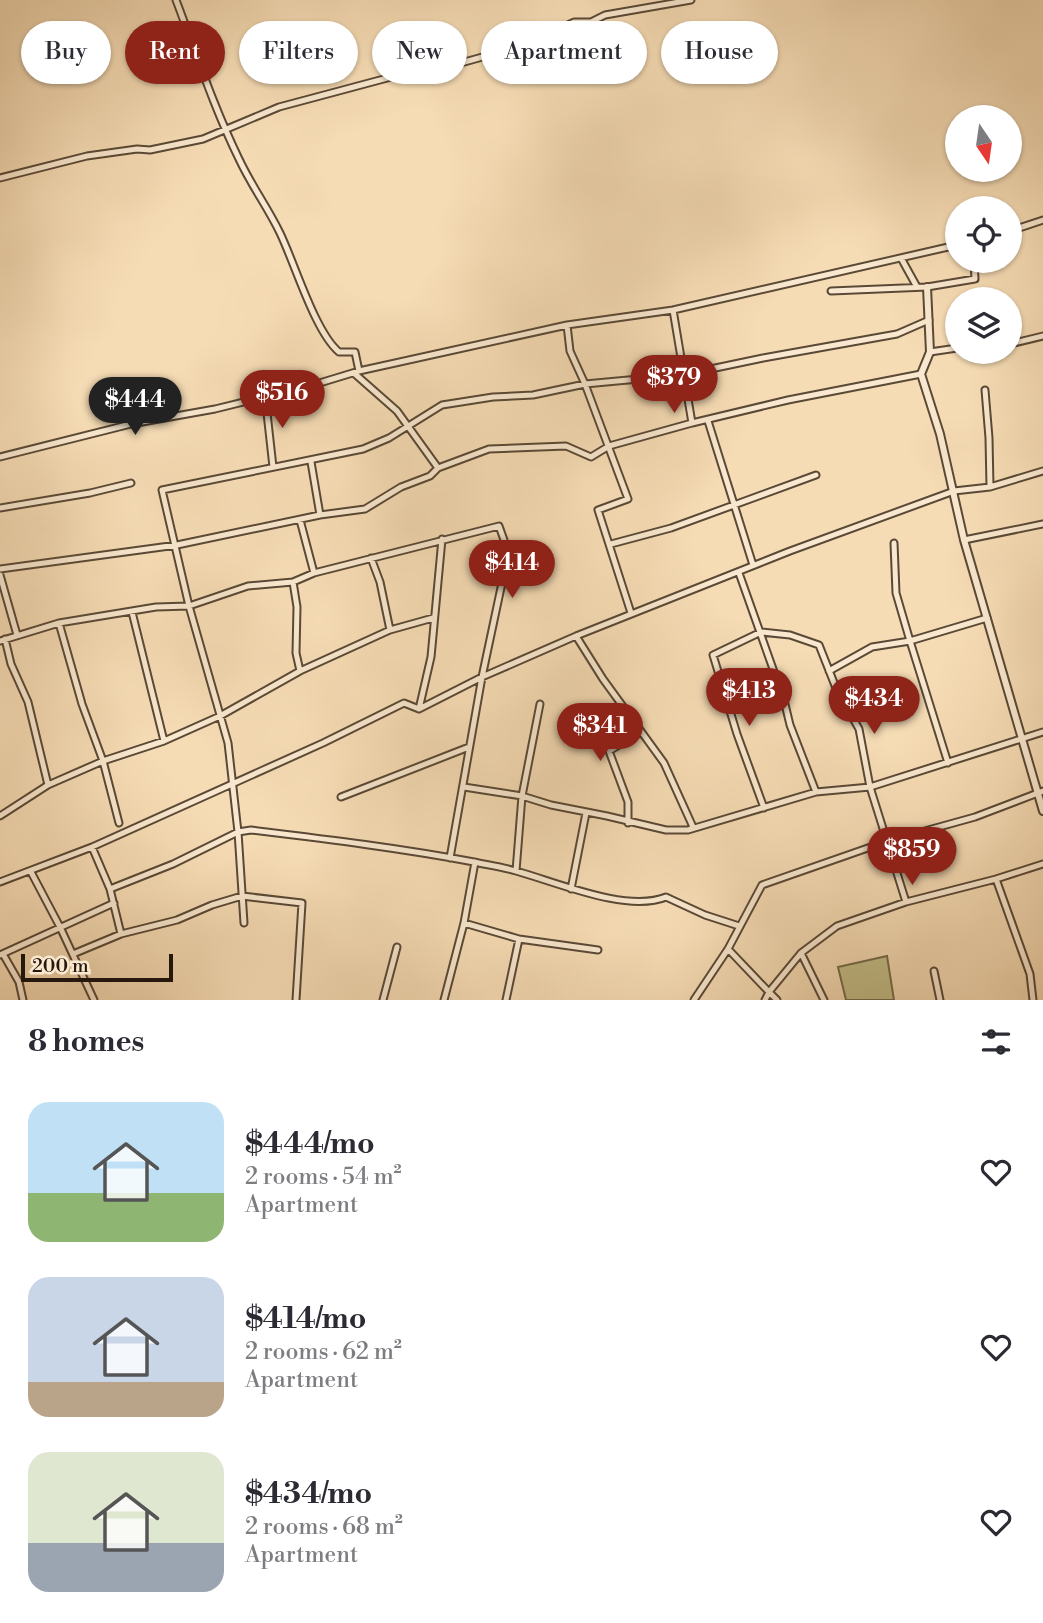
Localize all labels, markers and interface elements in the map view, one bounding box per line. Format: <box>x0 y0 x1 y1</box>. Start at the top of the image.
chip: Buy <box>21 21 111 84</box>
chip: Rent <box>125 21 225 84</box>
chip: Filters <box>239 21 358 84</box>
chip: New <box>372 21 467 84</box>
chip: Apartment <box>481 21 647 84</box>
chip: House <box>661 21 778 84</box>
north arrow <box>945 105 1022 182</box>
map controls <box>945 105 1022 364</box>
button: locate <box>945 196 1022 273</box>
button: layers <box>945 287 1022 364</box>
pin: $379 <box>633 356 715 415</box>
text: $379 <box>647 364 701 392</box>
pin: $516 <box>241 370 323 430</box>
pin: $444 <box>94 378 176 437</box>
text: $516 <box>256 379 308 407</box>
text: $444 <box>105 386 165 414</box>
pin: $414 <box>471 540 553 600</box>
text: $414 <box>485 549 539 577</box>
pin: $413 <box>708 668 790 728</box>
pin: $434 <box>833 676 915 736</box>
text: $413 <box>722 677 776 705</box>
text: $434 <box>845 685 903 713</box>
pin: $341 <box>559 704 641 763</box>
text: $341 <box>573 712 627 740</box>
pin: $859 <box>871 828 953 887</box>
text: $859 <box>883 836 941 864</box>
scale bar <box>21 951 173 983</box>
text: 200 m <box>32 954 89 978</box>
text: 8 homes <box>28 1023 144 1061</box>
icon: filters <box>977 1023 1015 1061</box>
text: $444/mo <box>245 1125 375 1163</box>
icon: home <box>84 1130 168 1214</box>
icon: heart <box>977 1153 1015 1191</box>
text: 2 rooms · 54 m² <box>245 1163 402 1191</box>
text: Apartment <box>245 1191 358 1219</box>
text: $414/mo <box>245 1300 366 1338</box>
icon: home <box>84 1305 168 1389</box>
icon: heart <box>977 1328 1015 1366</box>
text: 2 rooms · 62 m² <box>245 1338 402 1366</box>
text: Apartment <box>245 1366 358 1394</box>
text: $434/mo <box>245 1475 372 1513</box>
icon: home <box>84 1480 168 1564</box>
icon: heart <box>977 1503 1015 1541</box>
text: 2 rooms · 68 m² <box>245 1513 403 1541</box>
text: Apartment <box>245 1541 358 1569</box>

